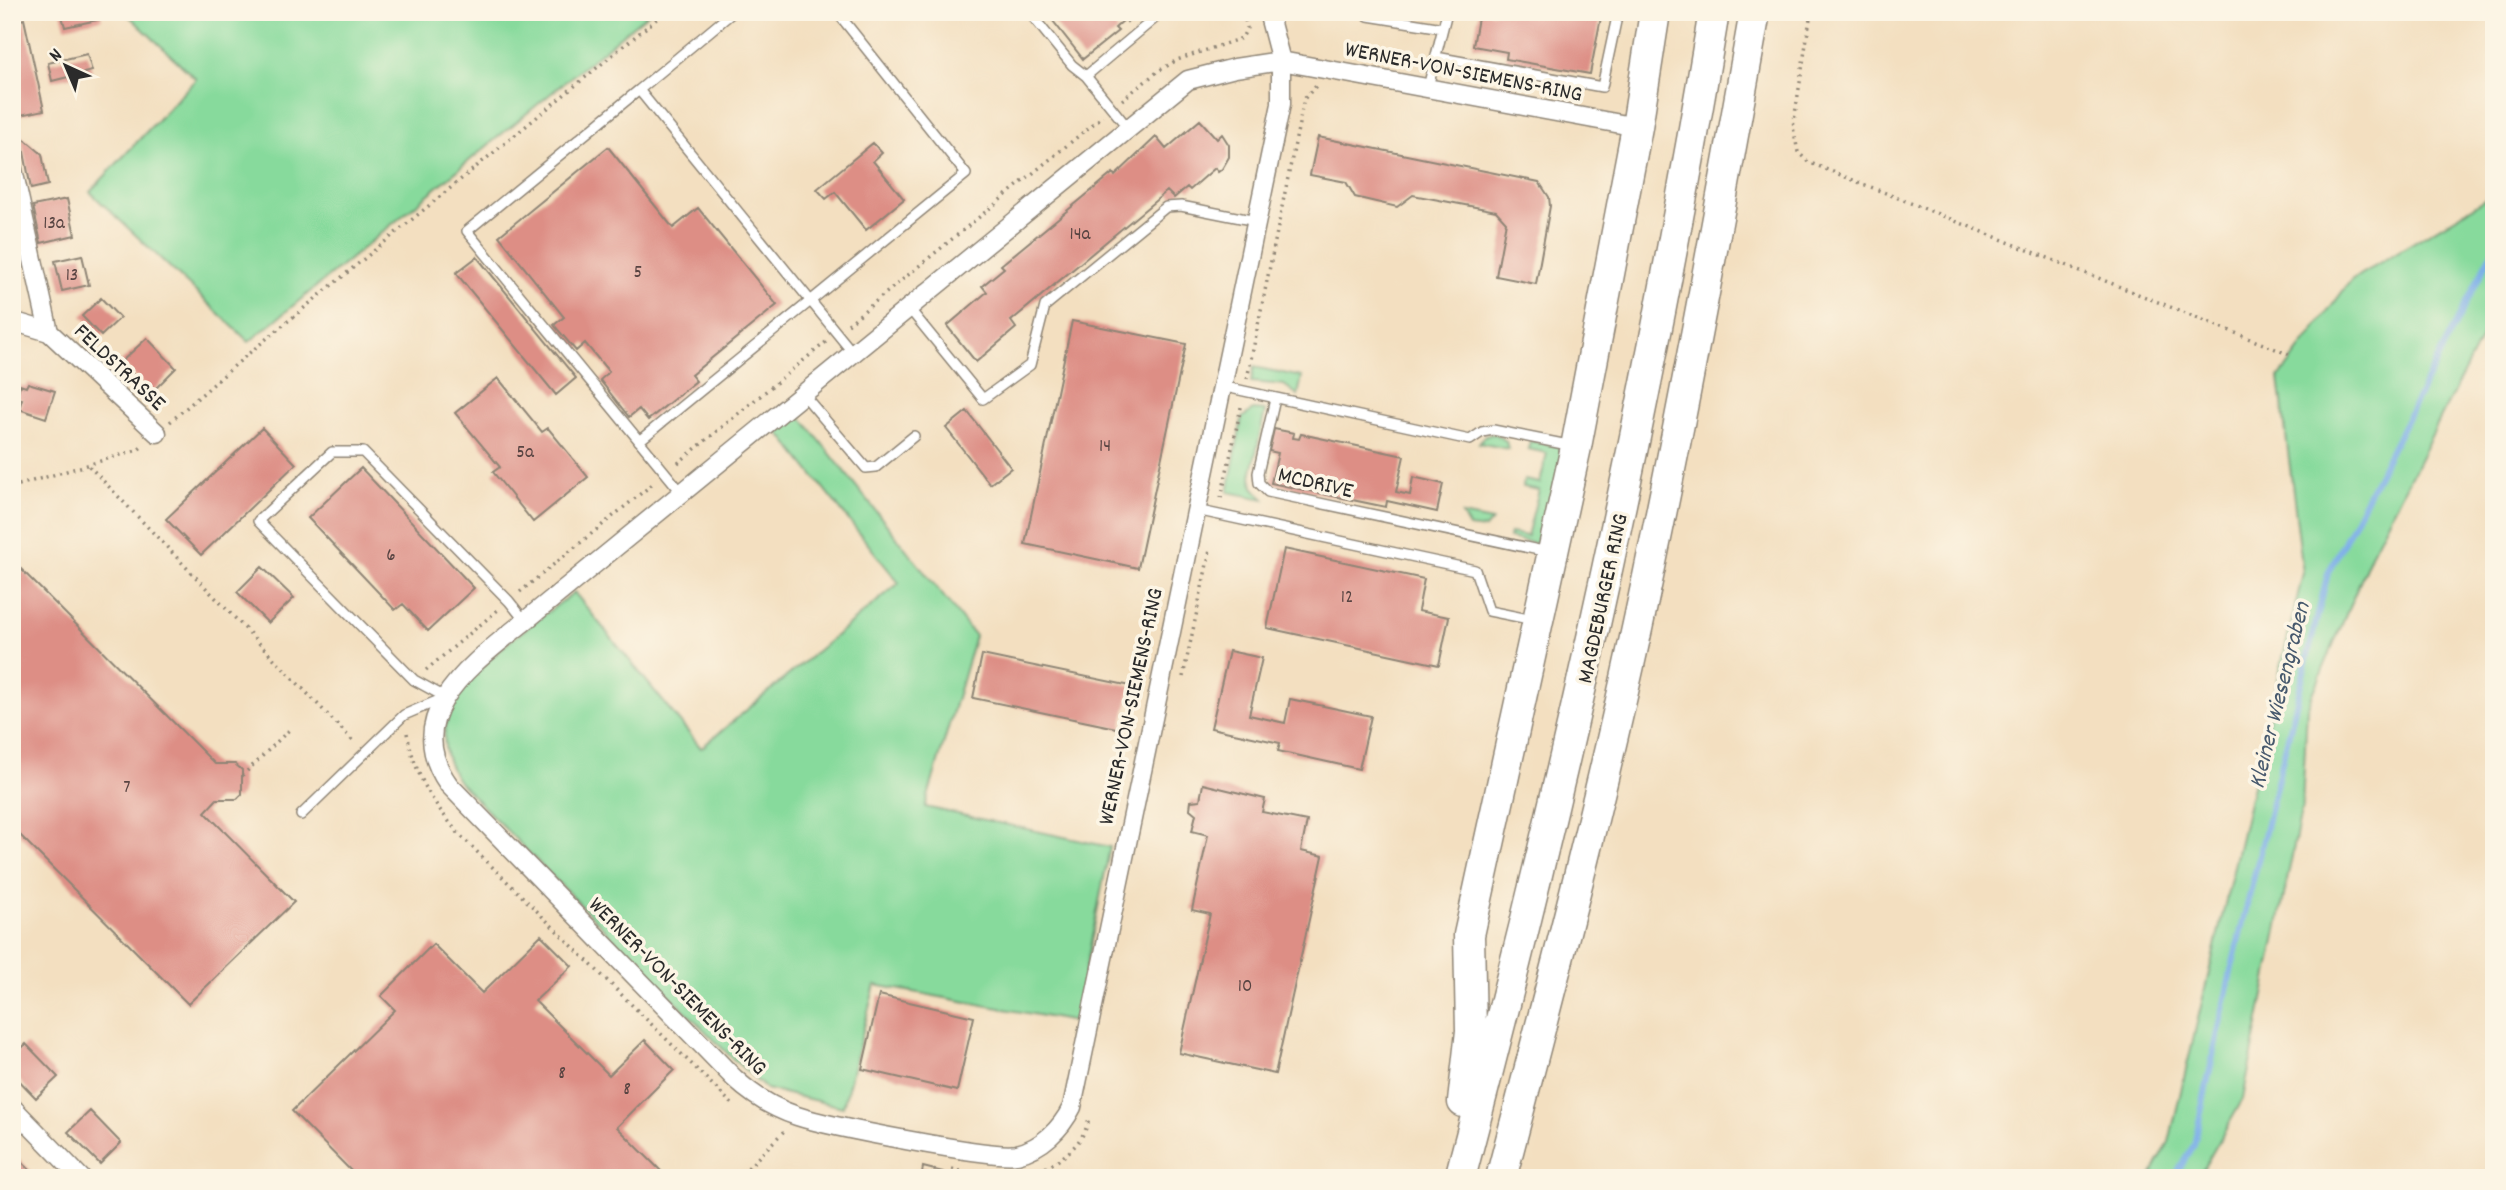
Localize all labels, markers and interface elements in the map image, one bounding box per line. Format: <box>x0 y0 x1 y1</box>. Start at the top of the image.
north arrow <box>32 32 102 102</box>
street label: WERNER-VON-SIEMENS-RING <box>1342 34 1585 113</box>
text: N <box>44 43 69 69</box>
house number: 13a <box>43 211 66 238</box>
house number: 14a <box>1070 222 1092 249</box>
house number: 5 <box>634 260 642 287</box>
house number: 13 <box>66 263 78 290</box>
street label: FELDSTRASSE <box>65 317 173 420</box>
house number: 14 <box>1099 434 1111 461</box>
house number: 5a <box>516 440 535 467</box>
street label: MCDRIVE <box>1274 460 1357 509</box>
street label: MAGDEBURGER RING <box>1570 511 1639 687</box>
house number: 6 <box>386 543 396 570</box>
street label: WERNER-VON-SIEMENS-RING <box>1091 585 1174 828</box>
house number: 12 <box>1341 585 1353 612</box>
water label: Kleiner Wiesengraben <box>2241 598 2321 793</box>
house number: 7 <box>123 775 131 802</box>
street label: WERNER-VON-SIEMENS-RING <box>579 890 774 1085</box>
house number: 10 <box>1238 974 1252 1001</box>
house number: 8 <box>558 1061 566 1088</box>
house number: 8 <box>623 1077 631 1104</box>

